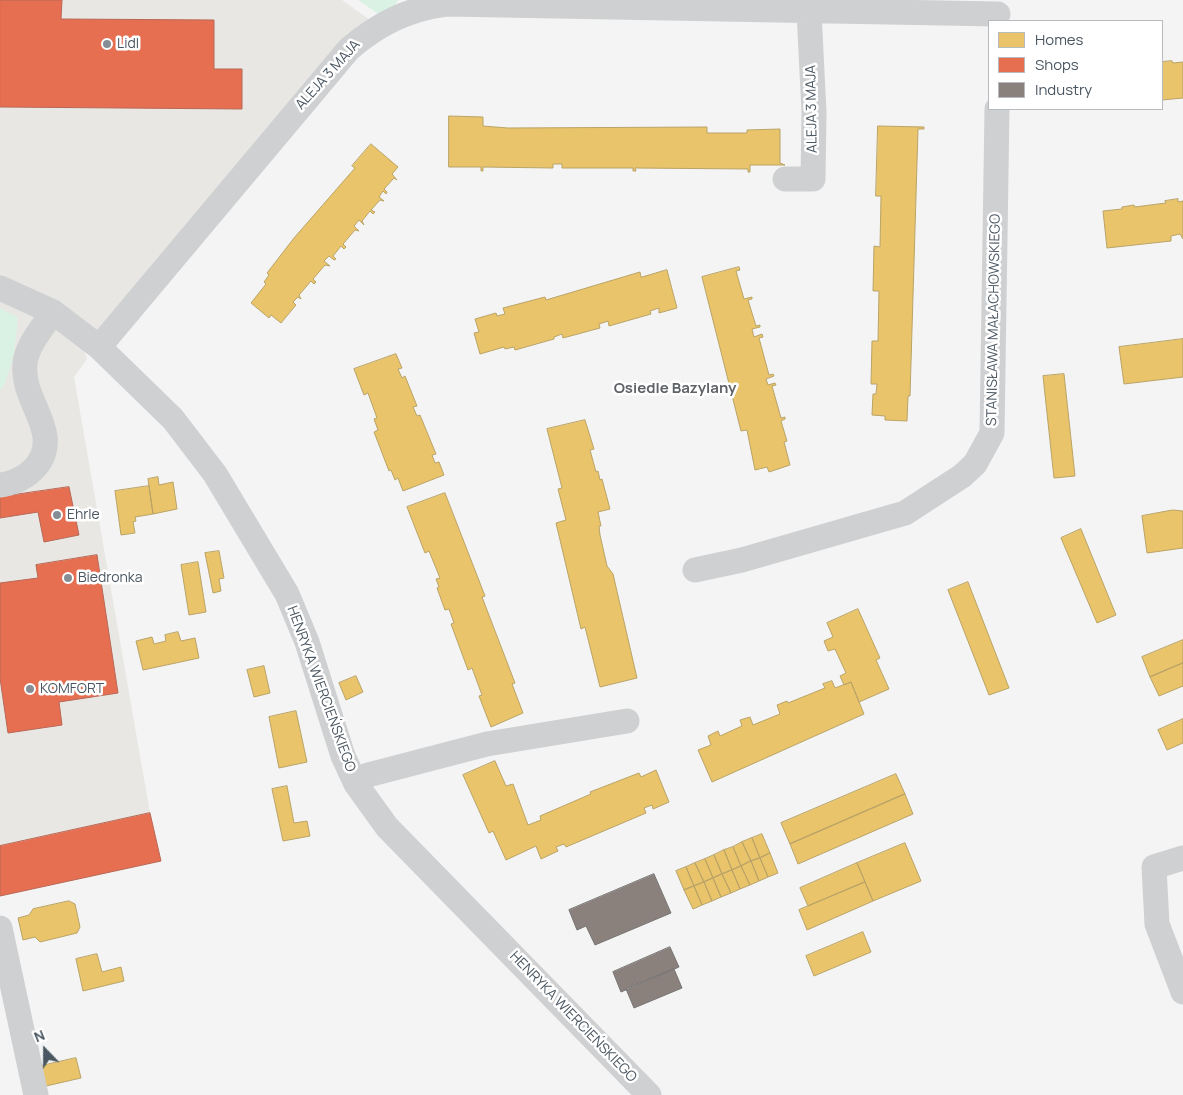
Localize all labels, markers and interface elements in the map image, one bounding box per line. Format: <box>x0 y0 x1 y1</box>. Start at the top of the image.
legend <box>988 20 1163 110</box>
text: Homes <box>1035 29 1083 50</box>
place label: Lidl <box>117 36 139 52</box>
street label: ALEJA 3 MAJA <box>292 37 364 113</box>
marker: Lidl <box>101 38 113 50</box>
text: Shops <box>1035 54 1079 75</box>
street label: ALEJA 3 MAJA <box>803 65 821 153</box>
text: Industry <box>1035 79 1092 100</box>
street label: STANISŁAWA MAŁACHOWSKIEGO <box>984 214 1004 426</box>
district label: Osiedle Bazylany <box>614 380 736 398</box>
place label: Ehrle <box>67 507 100 523</box>
marker: Ehrle <box>51 509 63 521</box>
place label: Biedronka <box>78 570 143 586</box>
marker: Biedronka <box>62 572 74 584</box>
street label: HENRYKA WIERCIEŃSKIEGO <box>283 604 359 774</box>
place label: KOMFORT <box>40 681 104 697</box>
marker: KOMFORT <box>24 683 36 695</box>
street label: HENRYKA WIERCIEŃSKIEGO <box>506 948 640 1086</box>
north arrow <box>20 1025 70 1075</box>
text: N <box>31 1025 47 1046</box>

